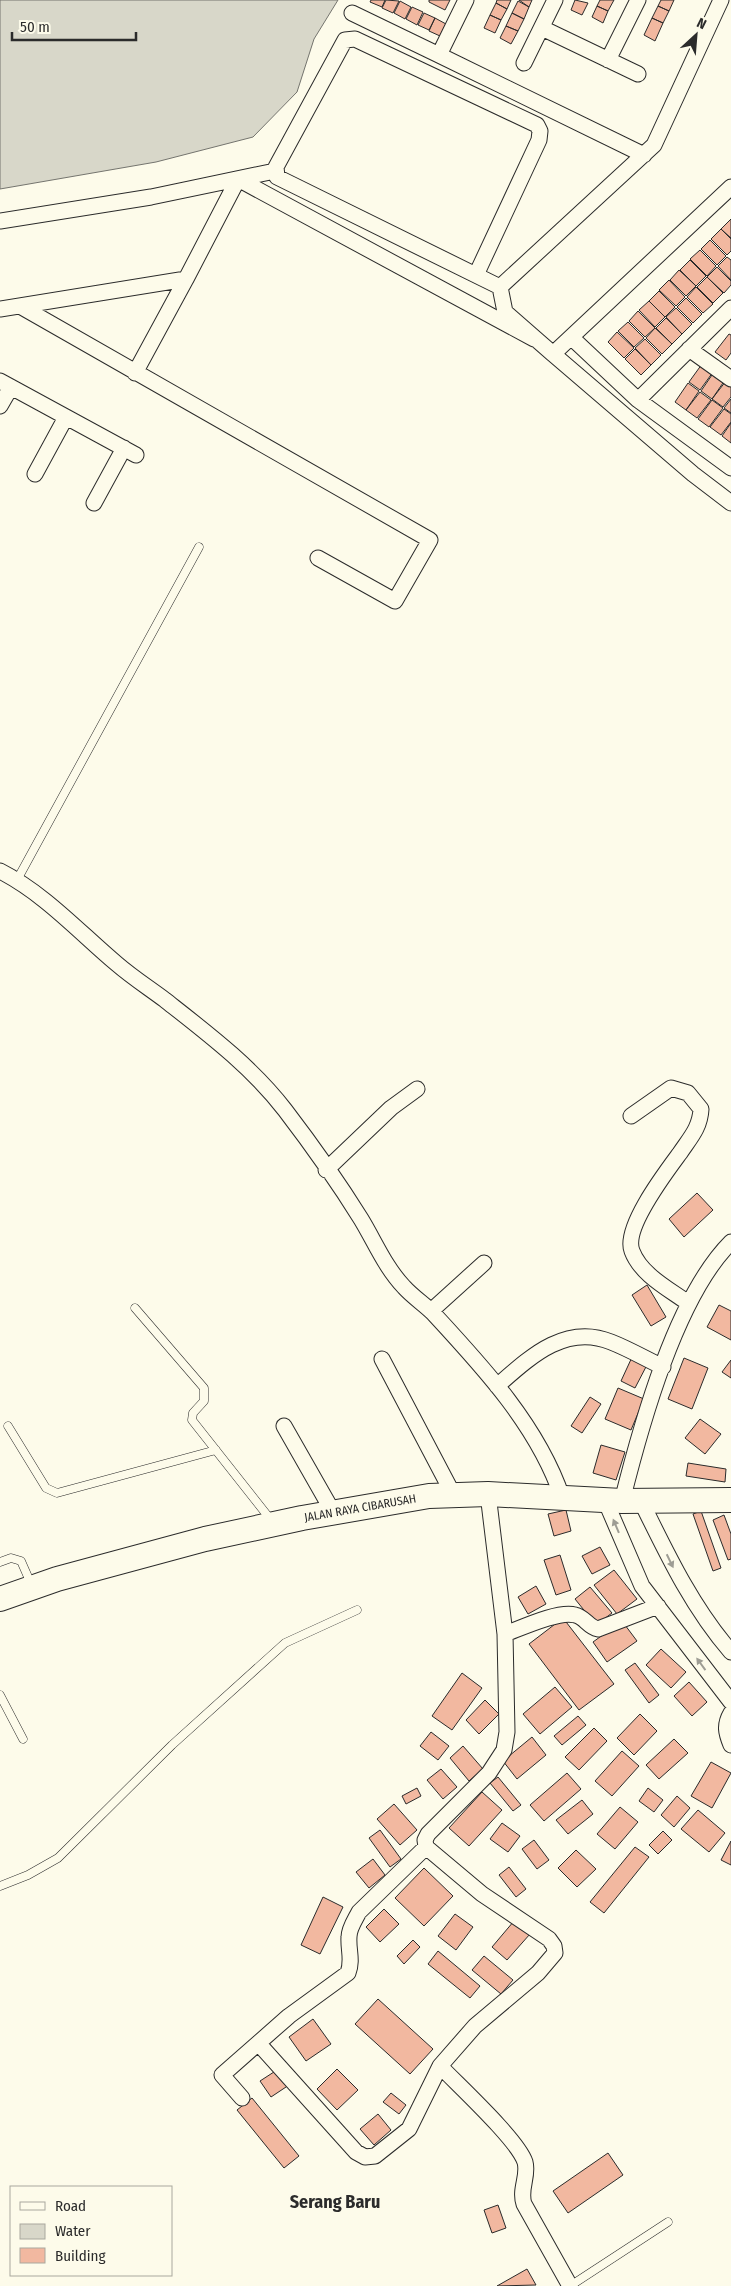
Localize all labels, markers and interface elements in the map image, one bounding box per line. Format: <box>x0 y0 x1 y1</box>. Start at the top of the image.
scale bar <box>12 10 136 42</box>
north arrow <box>671 10 721 60</box>
text: N <box>694 14 709 33</box>
text: 50 m <box>20 18 50 36</box>
street label: JALAN RAYA CIBARUSAH <box>303 1491 417 1524</box>
one-way arrow <box>612 1519 620 1533</box>
one-way arrow <box>666 1553 675 1568</box>
one-way arrow <box>696 1657 706 1671</box>
legend <box>10 2186 172 2276</box>
district label: Serang Baru <box>290 2191 380 2213</box>
text: Road <box>55 2197 86 2215</box>
text: Water <box>55 2222 91 2240</box>
text: Building <box>55 2247 106 2265</box>

